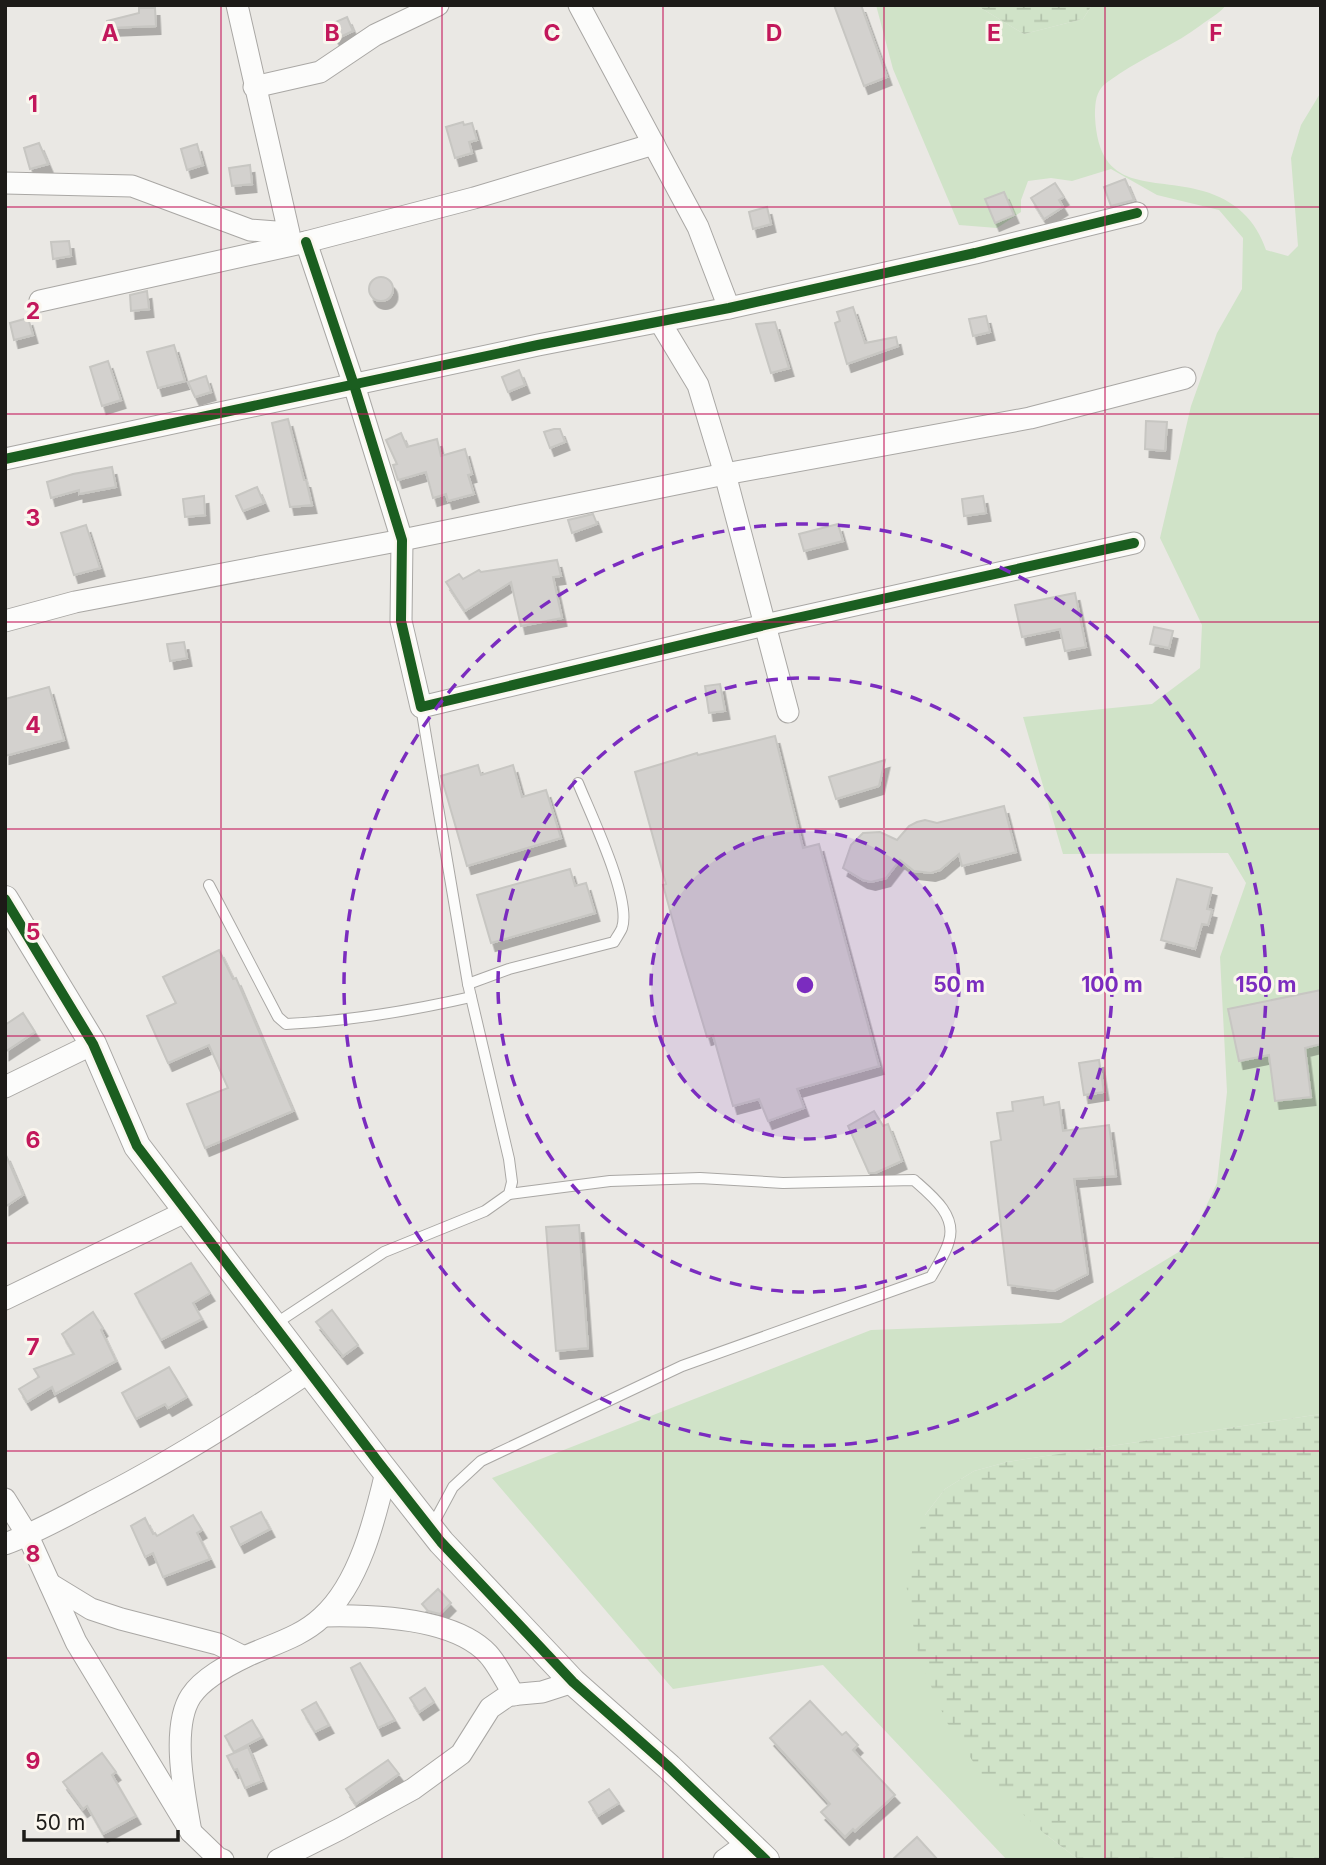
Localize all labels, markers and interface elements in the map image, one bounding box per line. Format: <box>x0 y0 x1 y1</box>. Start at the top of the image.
text: A <box>101 19 119 47</box>
text: B <box>324 19 340 47</box>
text: C <box>543 19 561 47</box>
text: D <box>766 19 782 47</box>
text: E <box>987 19 1001 47</box>
text: F <box>1209 19 1223 47</box>
text: 1 <box>28 90 38 118</box>
text: 2 <box>26 297 40 325</box>
text: 3 <box>26 504 40 532</box>
text: 4 <box>25 711 41 739</box>
text: 5 <box>26 918 40 946</box>
text: 50 m <box>933 972 985 997</box>
text: 100 m <box>1081 972 1143 997</box>
text: 150 m <box>1236 972 1296 997</box>
centre of rings <box>793 973 817 997</box>
text: 6 <box>26 1126 40 1154</box>
text: 7 <box>26 1333 40 1361</box>
text: 8 <box>26 1540 40 1568</box>
text: 9 <box>26 1747 40 1775</box>
scale bar <box>24 1798 178 1842</box>
text: 50 m <box>35 1810 85 1835</box>

